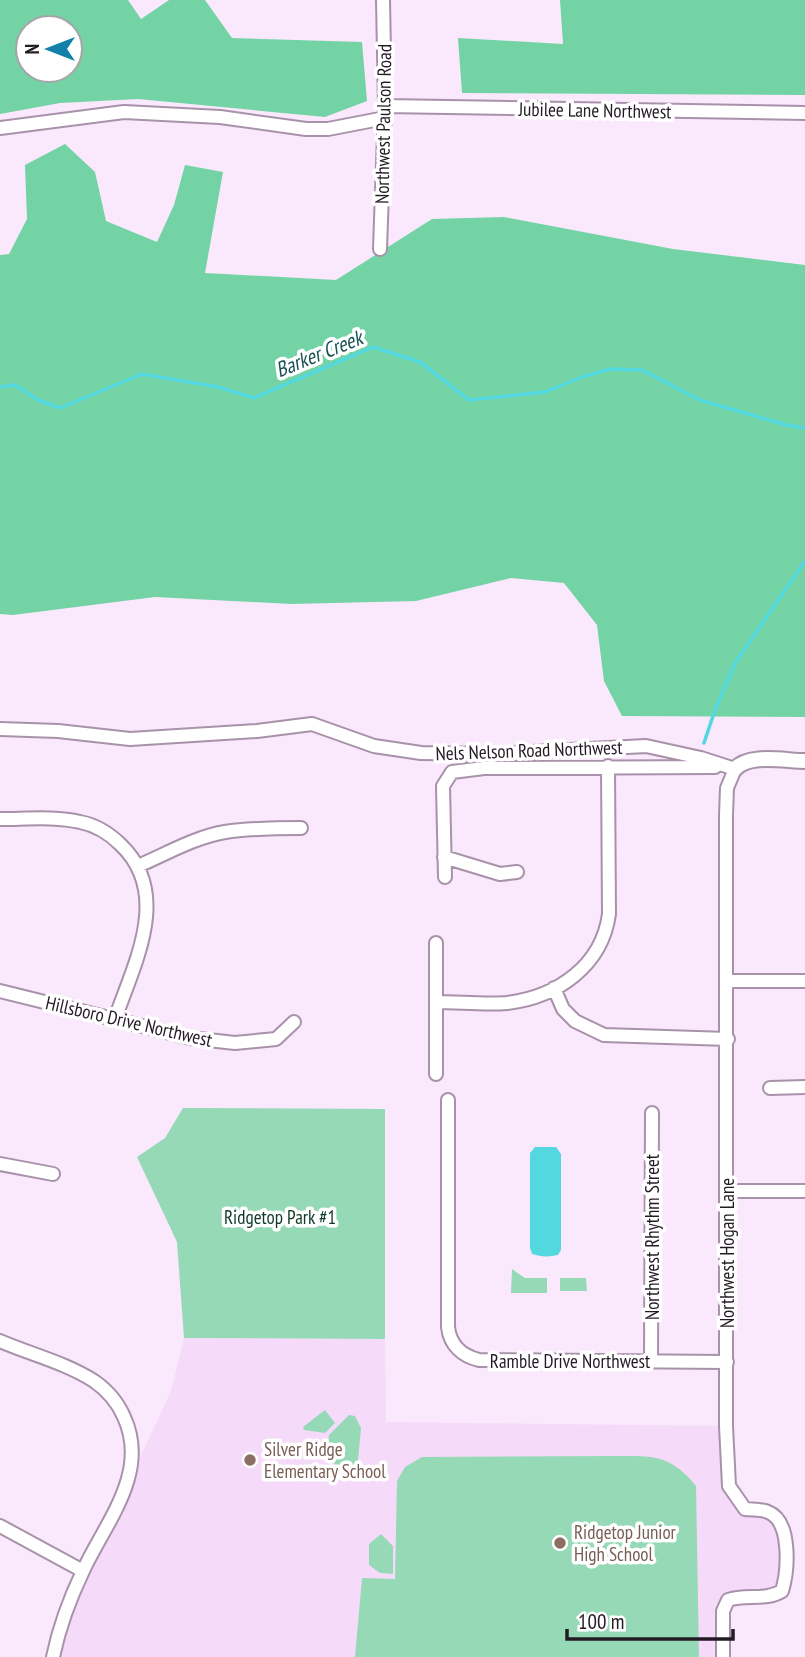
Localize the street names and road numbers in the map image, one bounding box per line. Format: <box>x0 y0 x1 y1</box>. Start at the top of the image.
street label: Northwest Paulson Road <box>370 44 396 204</box>
street label: Jubilee Lane Northwest <box>517 97 672 123</box>
street label: Nels Nelson Road Northwest <box>435 735 624 765</box>
street label: Hillsboro Drive Northwest <box>43 990 215 1052</box>
street label: Northwest Rhythm Street <box>640 1153 664 1320</box>
street label: Northwest Hogan Lane <box>715 1178 739 1328</box>
street label: Ramble Drive Northwest <box>490 1349 651 1373</box>

